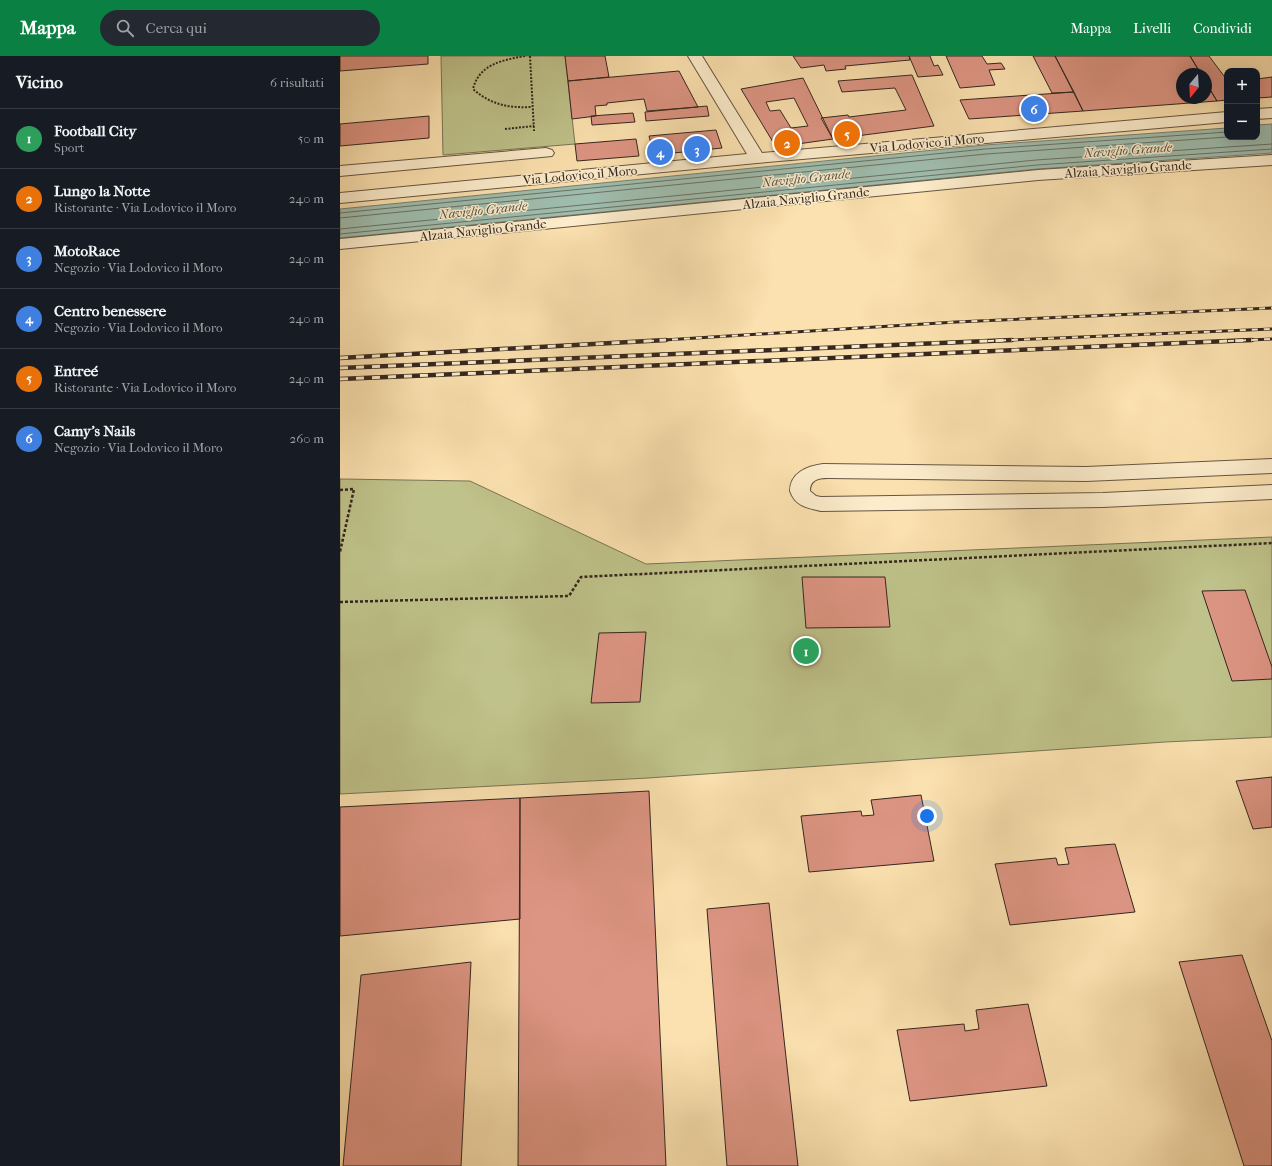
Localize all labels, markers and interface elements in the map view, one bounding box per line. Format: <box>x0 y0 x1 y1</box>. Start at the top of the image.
search box <box>100 10 380 46</box>
text: Mappa <box>20 17 76 39</box>
icon: search <box>114 17 136 39</box>
text: Cerca qui <box>146 19 207 37</box>
text: Mappa <box>1070 20 1111 37</box>
text: Livelli <box>1133 20 1171 37</box>
text: Condividi <box>1193 20 1252 37</box>
north arrow <box>1176 68 1212 104</box>
map controls <box>1224 68 1260 140</box>
button: + <box>1224 68 1260 104</box>
text: Vicino <box>16 72 63 92</box>
text: 6 risultati <box>270 75 324 90</box>
pin: 6 <box>1021 94 1047 124</box>
button: − <box>1224 104 1260 140</box>
pin: 5 <box>834 119 860 149</box>
text: Football City <box>54 122 136 140</box>
pin: 2 <box>774 128 800 158</box>
street label: Via Lodovico il Moro <box>868 130 985 156</box>
text: 1 <box>27 131 31 146</box>
text: 50 m <box>298 131 324 146</box>
pin: 3 <box>684 134 710 164</box>
pin: 4 <box>647 137 673 167</box>
water label: Naviglio Grande <box>1082 139 1173 161</box>
text: Sport <box>54 140 85 155</box>
street label: Alzaia Naviglio Grande <box>1063 157 1193 181</box>
street label: Via Lodovico il Moro <box>521 162 638 188</box>
water label: Naviglio Grande <box>760 166 851 190</box>
text: Lungo la Notte <box>54 182 150 200</box>
street label: Alzaia Naviglio Grande <box>741 184 871 212</box>
text: 2 <box>26 191 32 206</box>
text: 240 m <box>289 191 324 206</box>
water label: Naviglio Grande <box>437 198 528 222</box>
text: Ristorante · Via Lodovico il Moro <box>54 200 236 215</box>
street label: Alzaia Naviglio Grande <box>418 216 548 244</box>
text: MotoRace <box>54 242 120 260</box>
text: 3 <box>26 251 32 266</box>
text: 240 m <box>289 251 324 266</box>
text: Negozio · Via Lodovico il Moro <box>54 260 223 275</box>
text: Centro benessere <box>54 302 166 320</box>
text: 4 <box>25 311 33 326</box>
text: 240 m <box>289 311 324 326</box>
text: Negozio · Via Lodovico il Moro <box>54 320 223 335</box>
text: Entreé <box>54 362 98 380</box>
text: 5 <box>26 371 32 386</box>
text: 240 m <box>289 371 324 386</box>
text: Ristorante · Via Lodovico il Moro <box>54 380 236 395</box>
text: Camy's Nails <box>54 422 135 440</box>
text: 6 <box>25 431 33 446</box>
text: 260 m <box>290 431 324 446</box>
text: Negozio · Via Lodovico il Moro <box>54 440 223 455</box>
pin: 1 <box>793 636 819 666</box>
your location <box>917 806 937 826</box>

